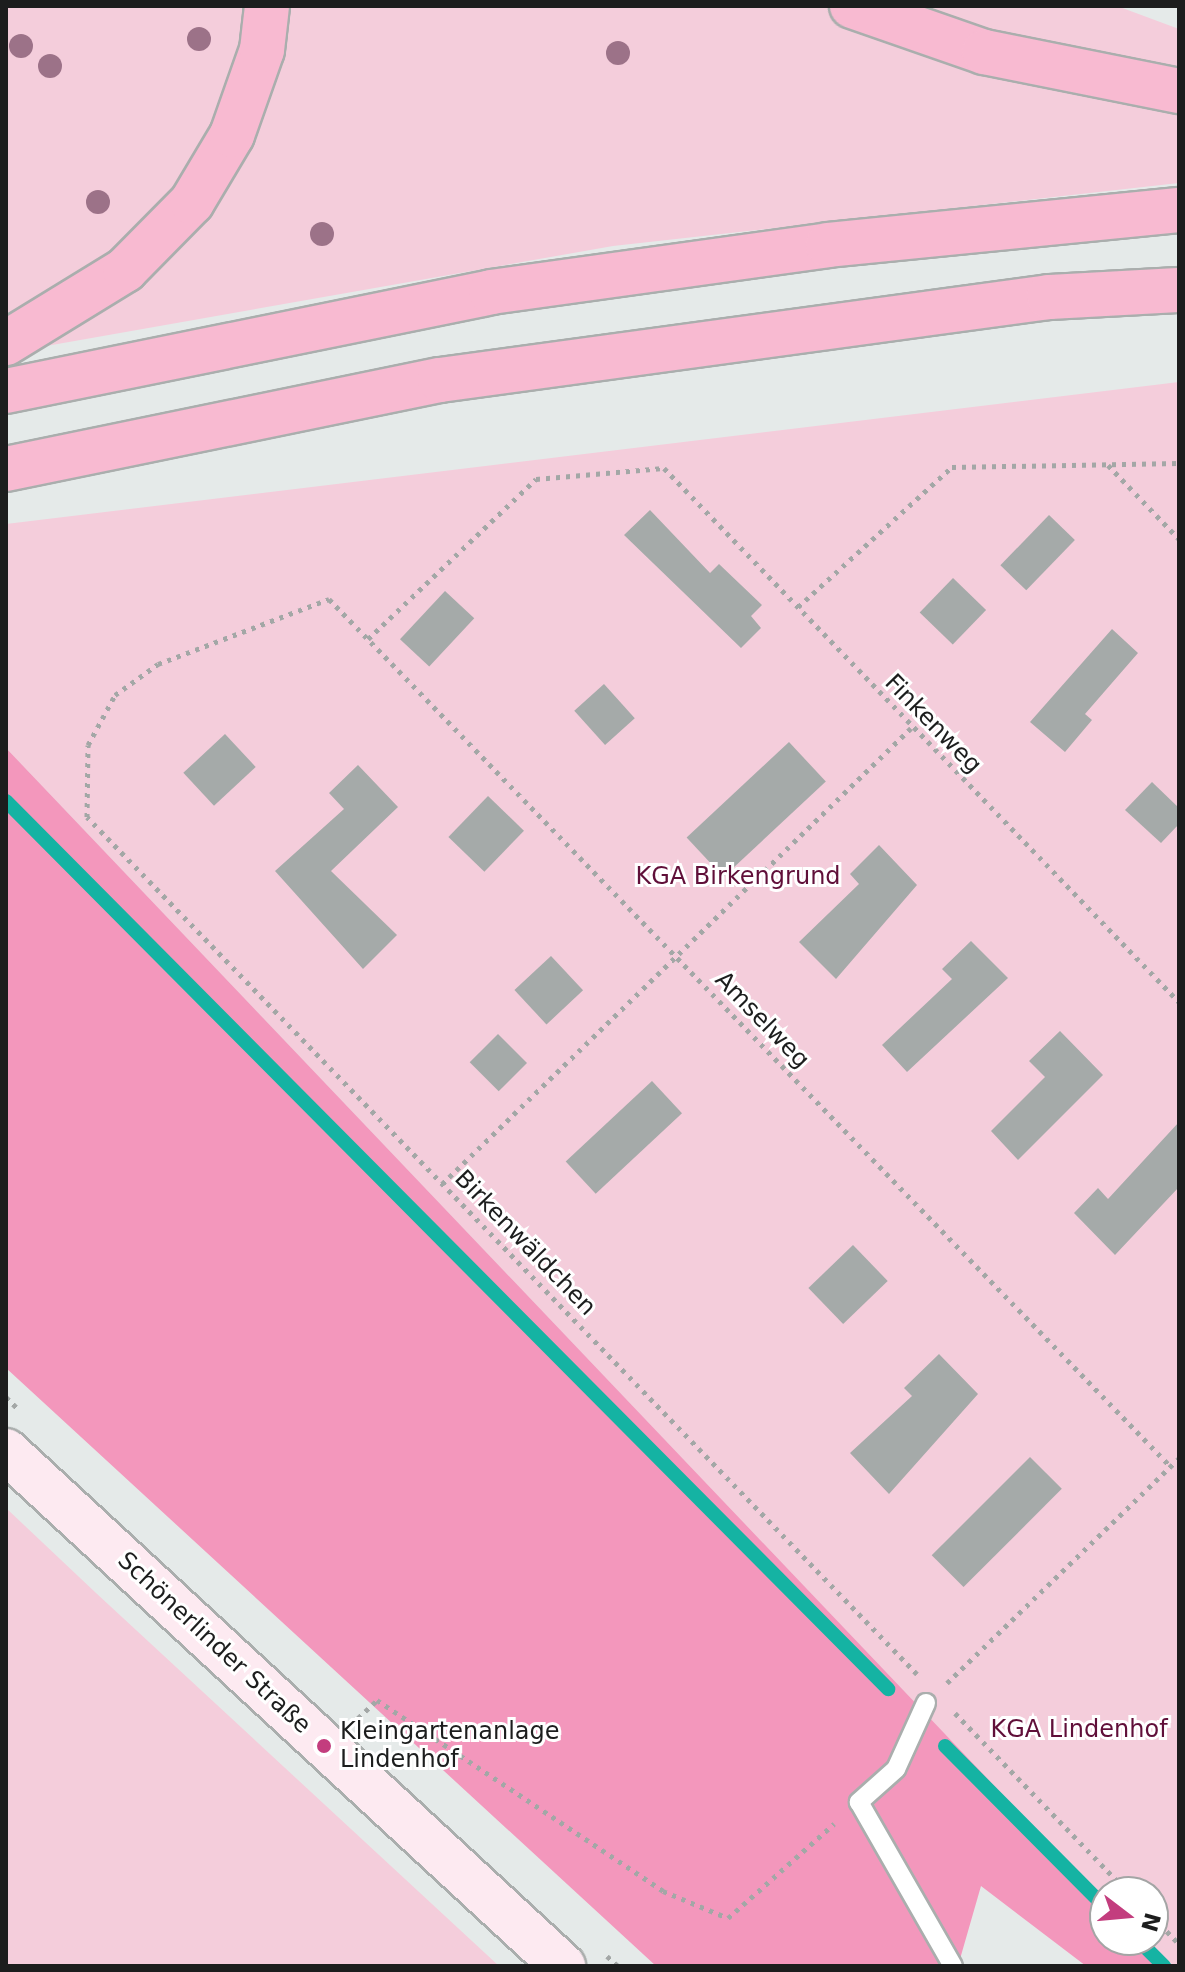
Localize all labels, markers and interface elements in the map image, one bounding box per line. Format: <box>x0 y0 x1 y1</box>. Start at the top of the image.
street label: Finkenweg <box>879 668 987 780</box>
park label: KGA Birkengrund <box>635 863 841 891</box>
street label: Amselweg <box>709 966 815 1074</box>
street label: Birkenwäldchen <box>448 1164 602 1322</box>
street label: Schönerlinder Straße <box>112 1546 316 1740</box>
park label: KGA Lindenhof <box>990 1716 1168 1744</box>
place label: Kleingartenanlage Lindenhof <box>340 1718 560 1774</box>
marker: Kleingartenanlage Lindenhof <box>315 1737 333 1755</box>
north arrow <box>1089 1876 1169 1956</box>
text: N <box>1136 1910 1165 1934</box>

